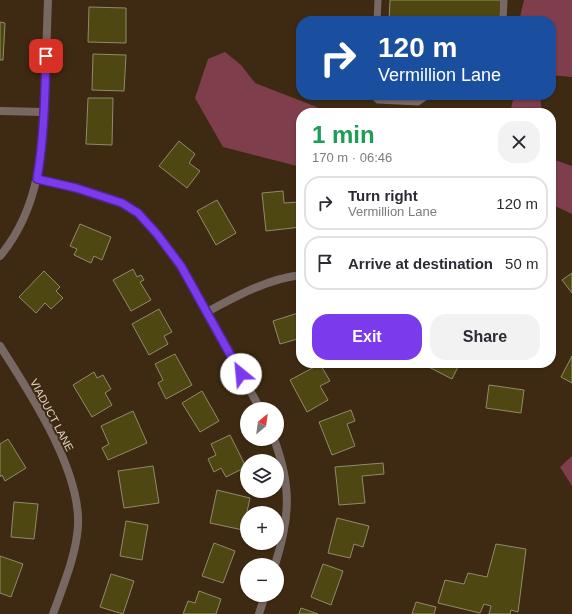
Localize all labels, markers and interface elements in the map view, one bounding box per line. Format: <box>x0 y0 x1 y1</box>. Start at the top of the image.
icon: right <box>312 32 364 84</box>
text: 120 m <box>378 32 457 63</box>
pin <box>29 39 63 73</box>
icon: arrive <box>35 45 57 67</box>
text: Vermillion Lane <box>378 65 501 85</box>
text: 1 min <box>312 121 375 148</box>
button: close <box>498 121 540 163</box>
text: 170 m · 06:46 <box>312 150 392 165</box>
text: Turn right <box>348 187 418 204</box>
icon: right <box>314 192 336 214</box>
text: 120 m <box>496 195 538 212</box>
text: Vermillion Lane <box>348 204 437 219</box>
icon: arrive <box>314 252 336 274</box>
text: Arrive at destination <box>348 255 493 272</box>
text: 50 m <box>505 255 538 272</box>
button: Exit <box>312 314 422 360</box>
button: Share <box>430 314 540 360</box>
position arrow <box>220 353 262 395</box>
street label: VIADUCT LANE <box>28 377 76 453</box>
north arrow <box>240 402 284 446</box>
map controls <box>240 402 284 602</box>
button: layers <box>240 454 284 498</box>
button: + <box>240 506 284 550</box>
button: − <box>240 558 284 602</box>

